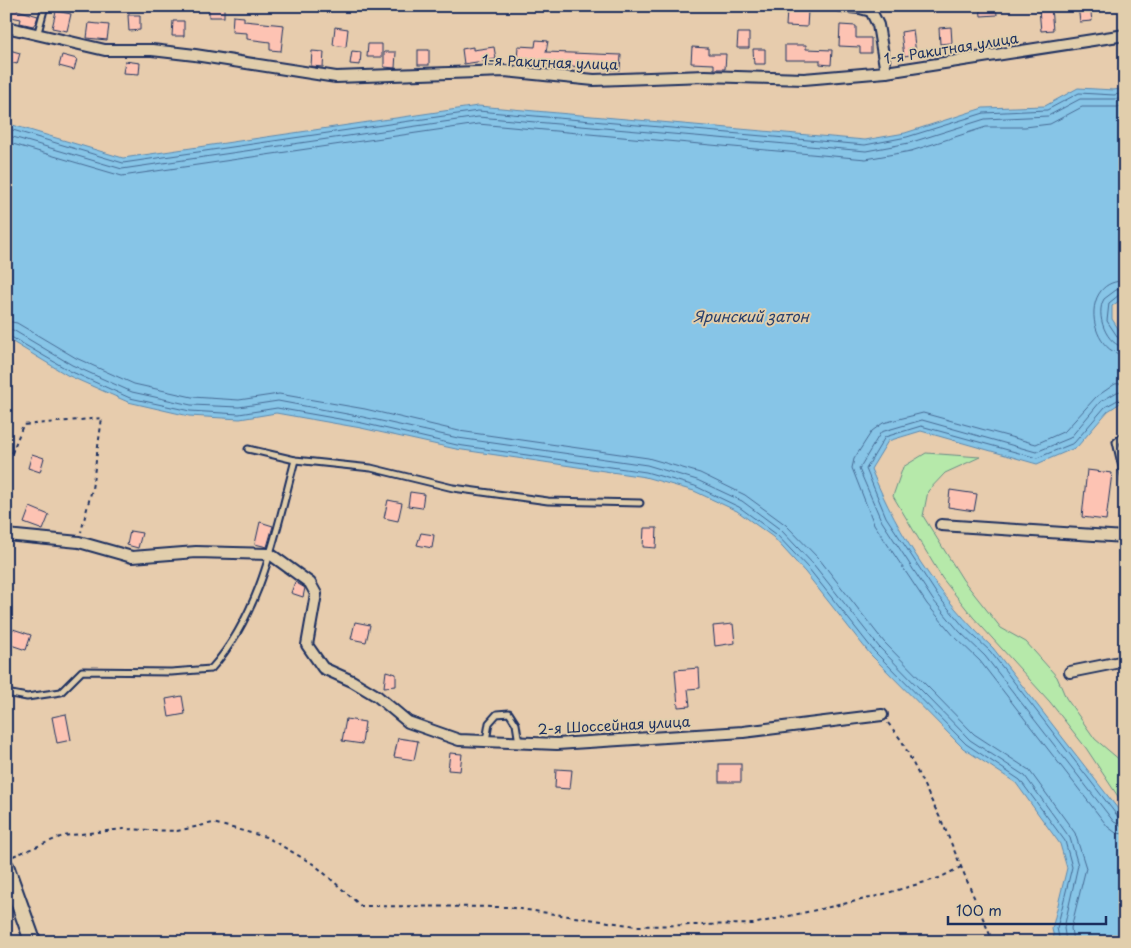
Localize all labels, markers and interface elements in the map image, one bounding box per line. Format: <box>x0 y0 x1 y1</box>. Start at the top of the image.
street label: 1-я Ракитная улица <box>882 27 1020 69</box>
street label: 1-я Ракитная улица <box>482 49 619 75</box>
water label: Яринский затон <box>693 304 810 327</box>
street label: 2-я Шоссейная улица <box>537 711 691 739</box>
scale bar <box>948 893 1106 925</box>
text: 100 m <box>956 898 1002 921</box>

